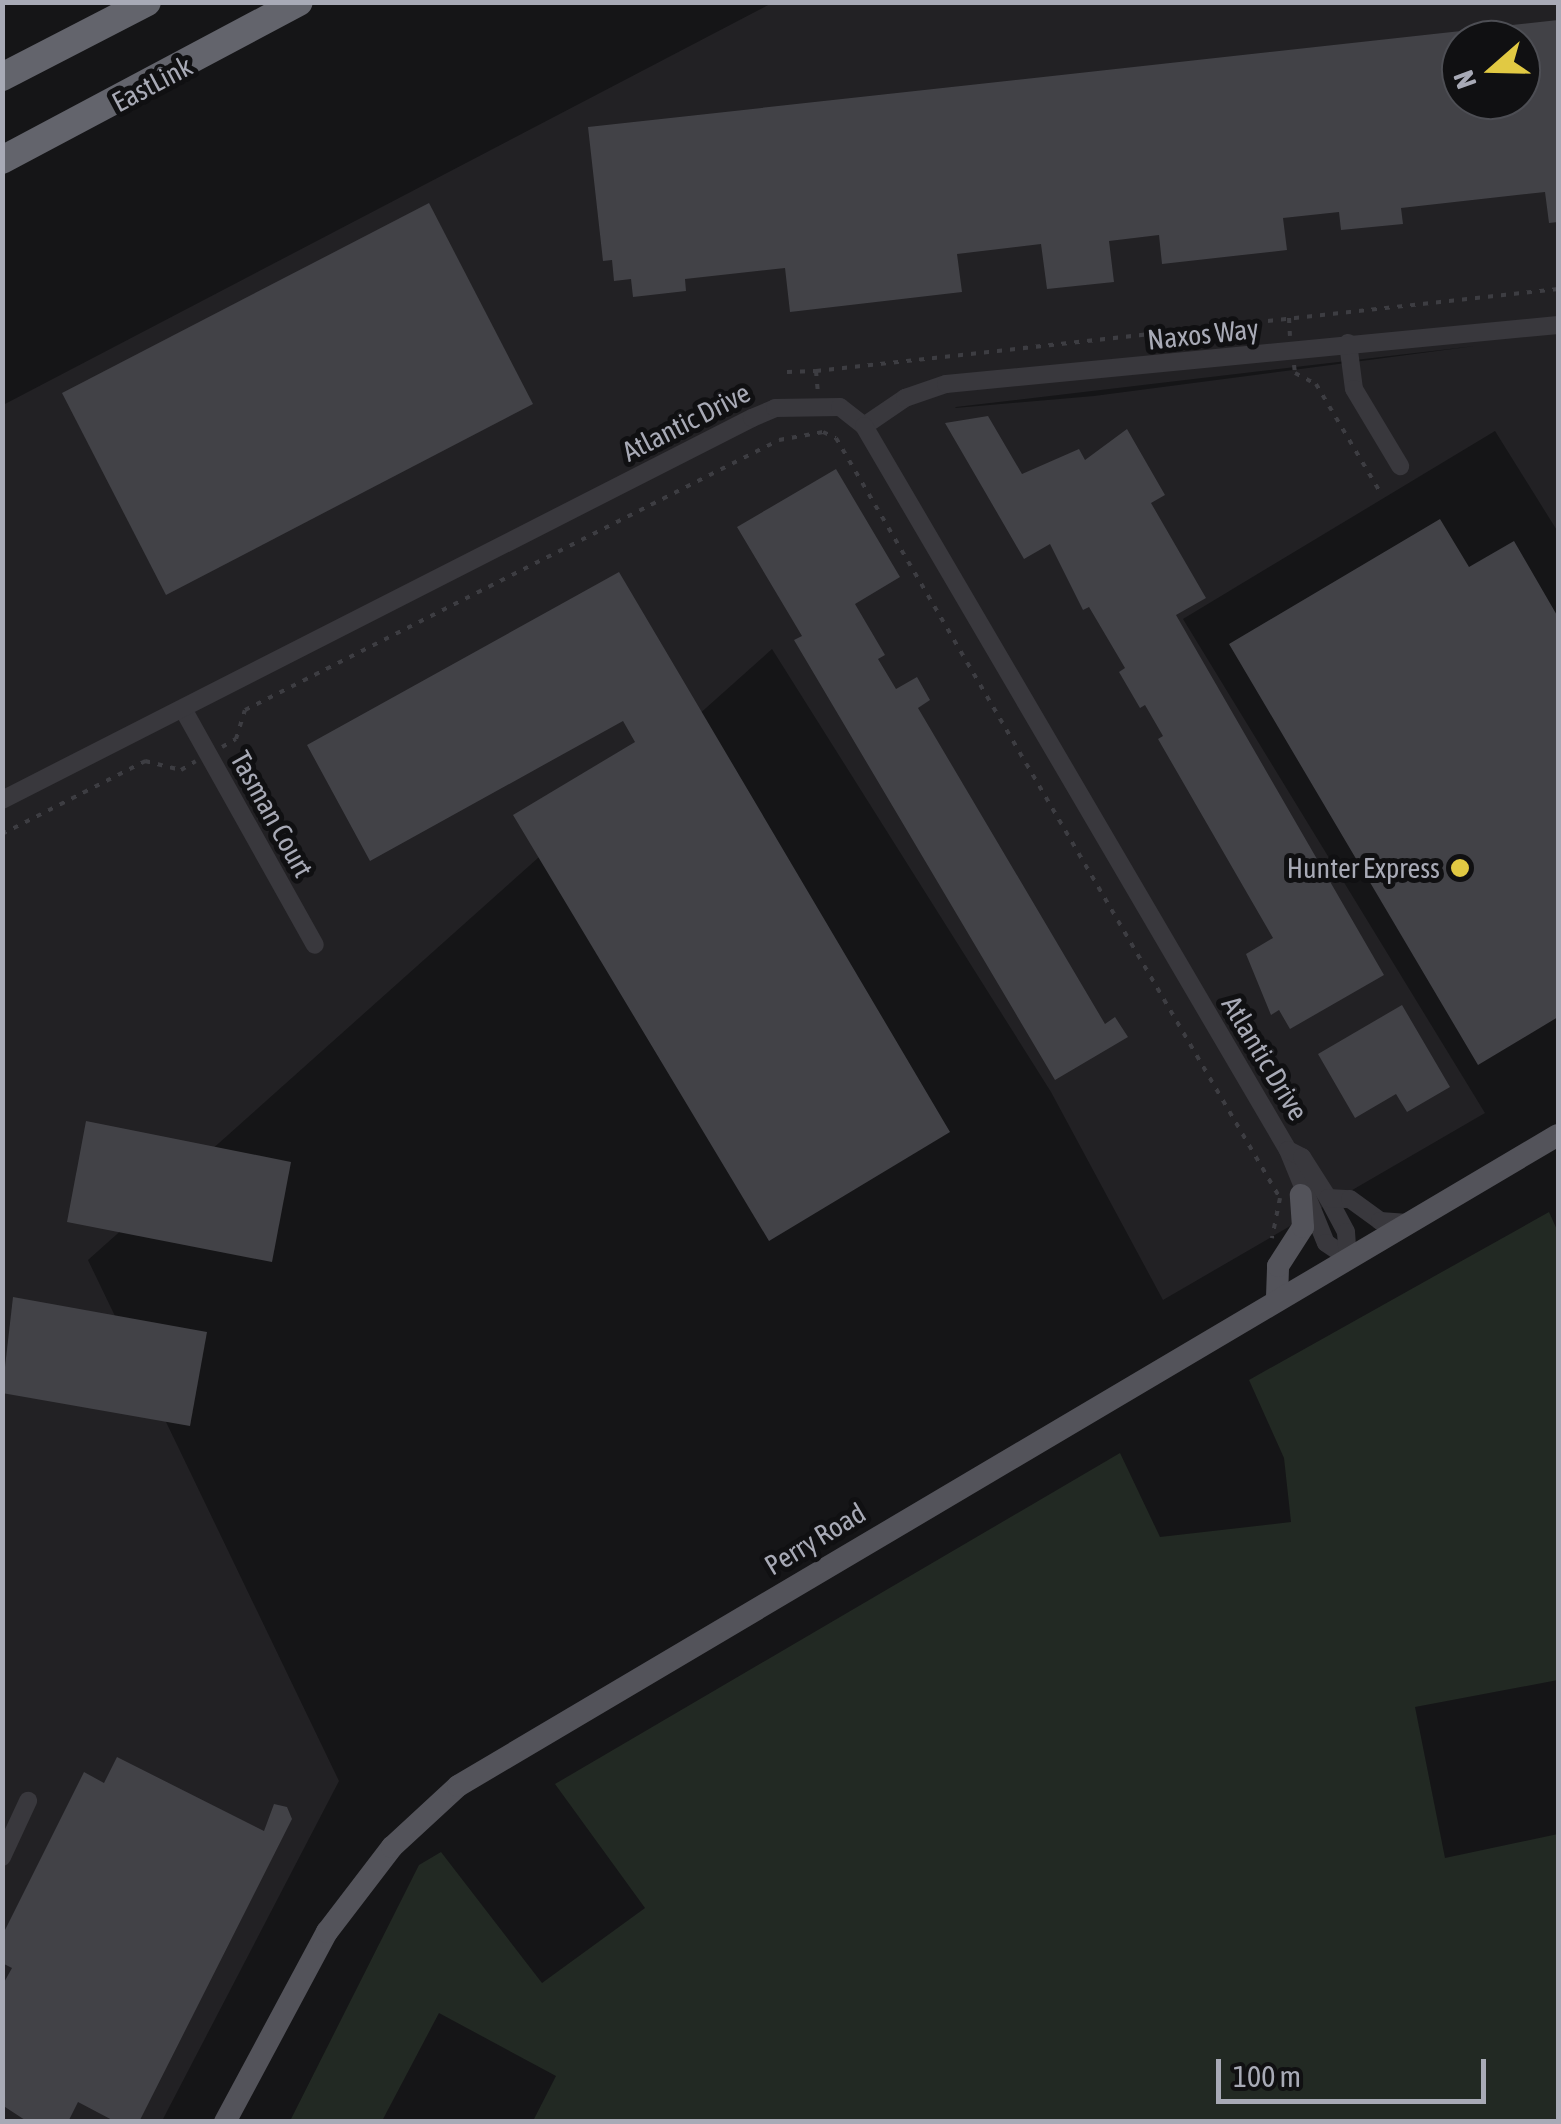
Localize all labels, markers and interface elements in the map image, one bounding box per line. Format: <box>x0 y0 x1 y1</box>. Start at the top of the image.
north arrow <box>1441 20 1541 120</box>
street label: EastLink <box>106 49 198 119</box>
text: N <box>1447 66 1483 93</box>
street label: Naxos Way <box>1146 311 1260 357</box>
street label: Atlantic Drive <box>617 376 755 468</box>
street label: Tasman Court <box>224 745 320 883</box>
place label: Hunter Express <box>1287 851 1440 885</box>
marker: Hunter Express <box>1449 857 1471 879</box>
street label: Atlantic Drive <box>1215 990 1315 1126</box>
street label: Perry Road <box>759 1496 871 1582</box>
scale bar <box>1221 2039 1491 2101</box>
text: 100 m <box>1233 2059 1301 2093</box>

